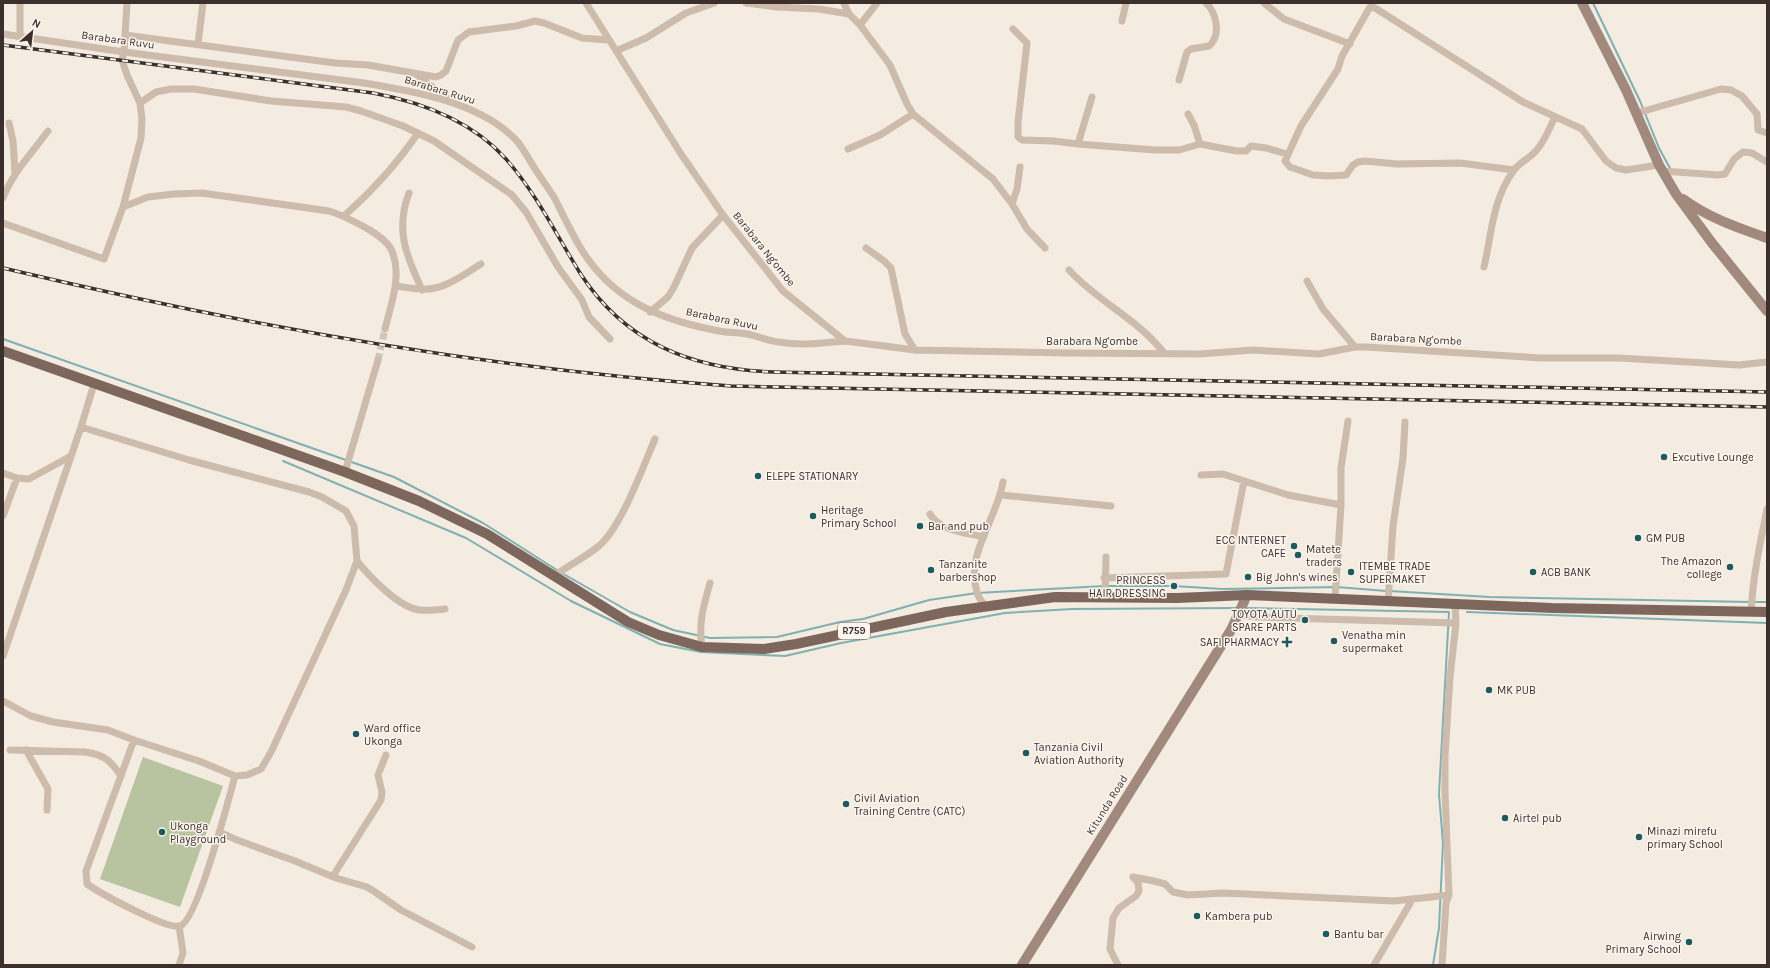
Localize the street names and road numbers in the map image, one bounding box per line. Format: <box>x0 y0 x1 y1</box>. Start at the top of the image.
street label: Barabara Ruvu <box>81 28 155 52</box>
street label: Barabara Ruvu <box>403 73 477 107</box>
street label: Barabara Ng'ombe <box>730 209 798 289</box>
street label: Barabara Ruvu <box>685 305 759 333</box>
street label: Barabara Ng'ombe <box>1370 330 1463 348</box>
street label: Barabara Ng'ombe <box>1046 335 1138 348</box>
road number: R759 <box>838 623 870 639</box>
street label: Kitunda Road <box>1083 773 1131 837</box>

